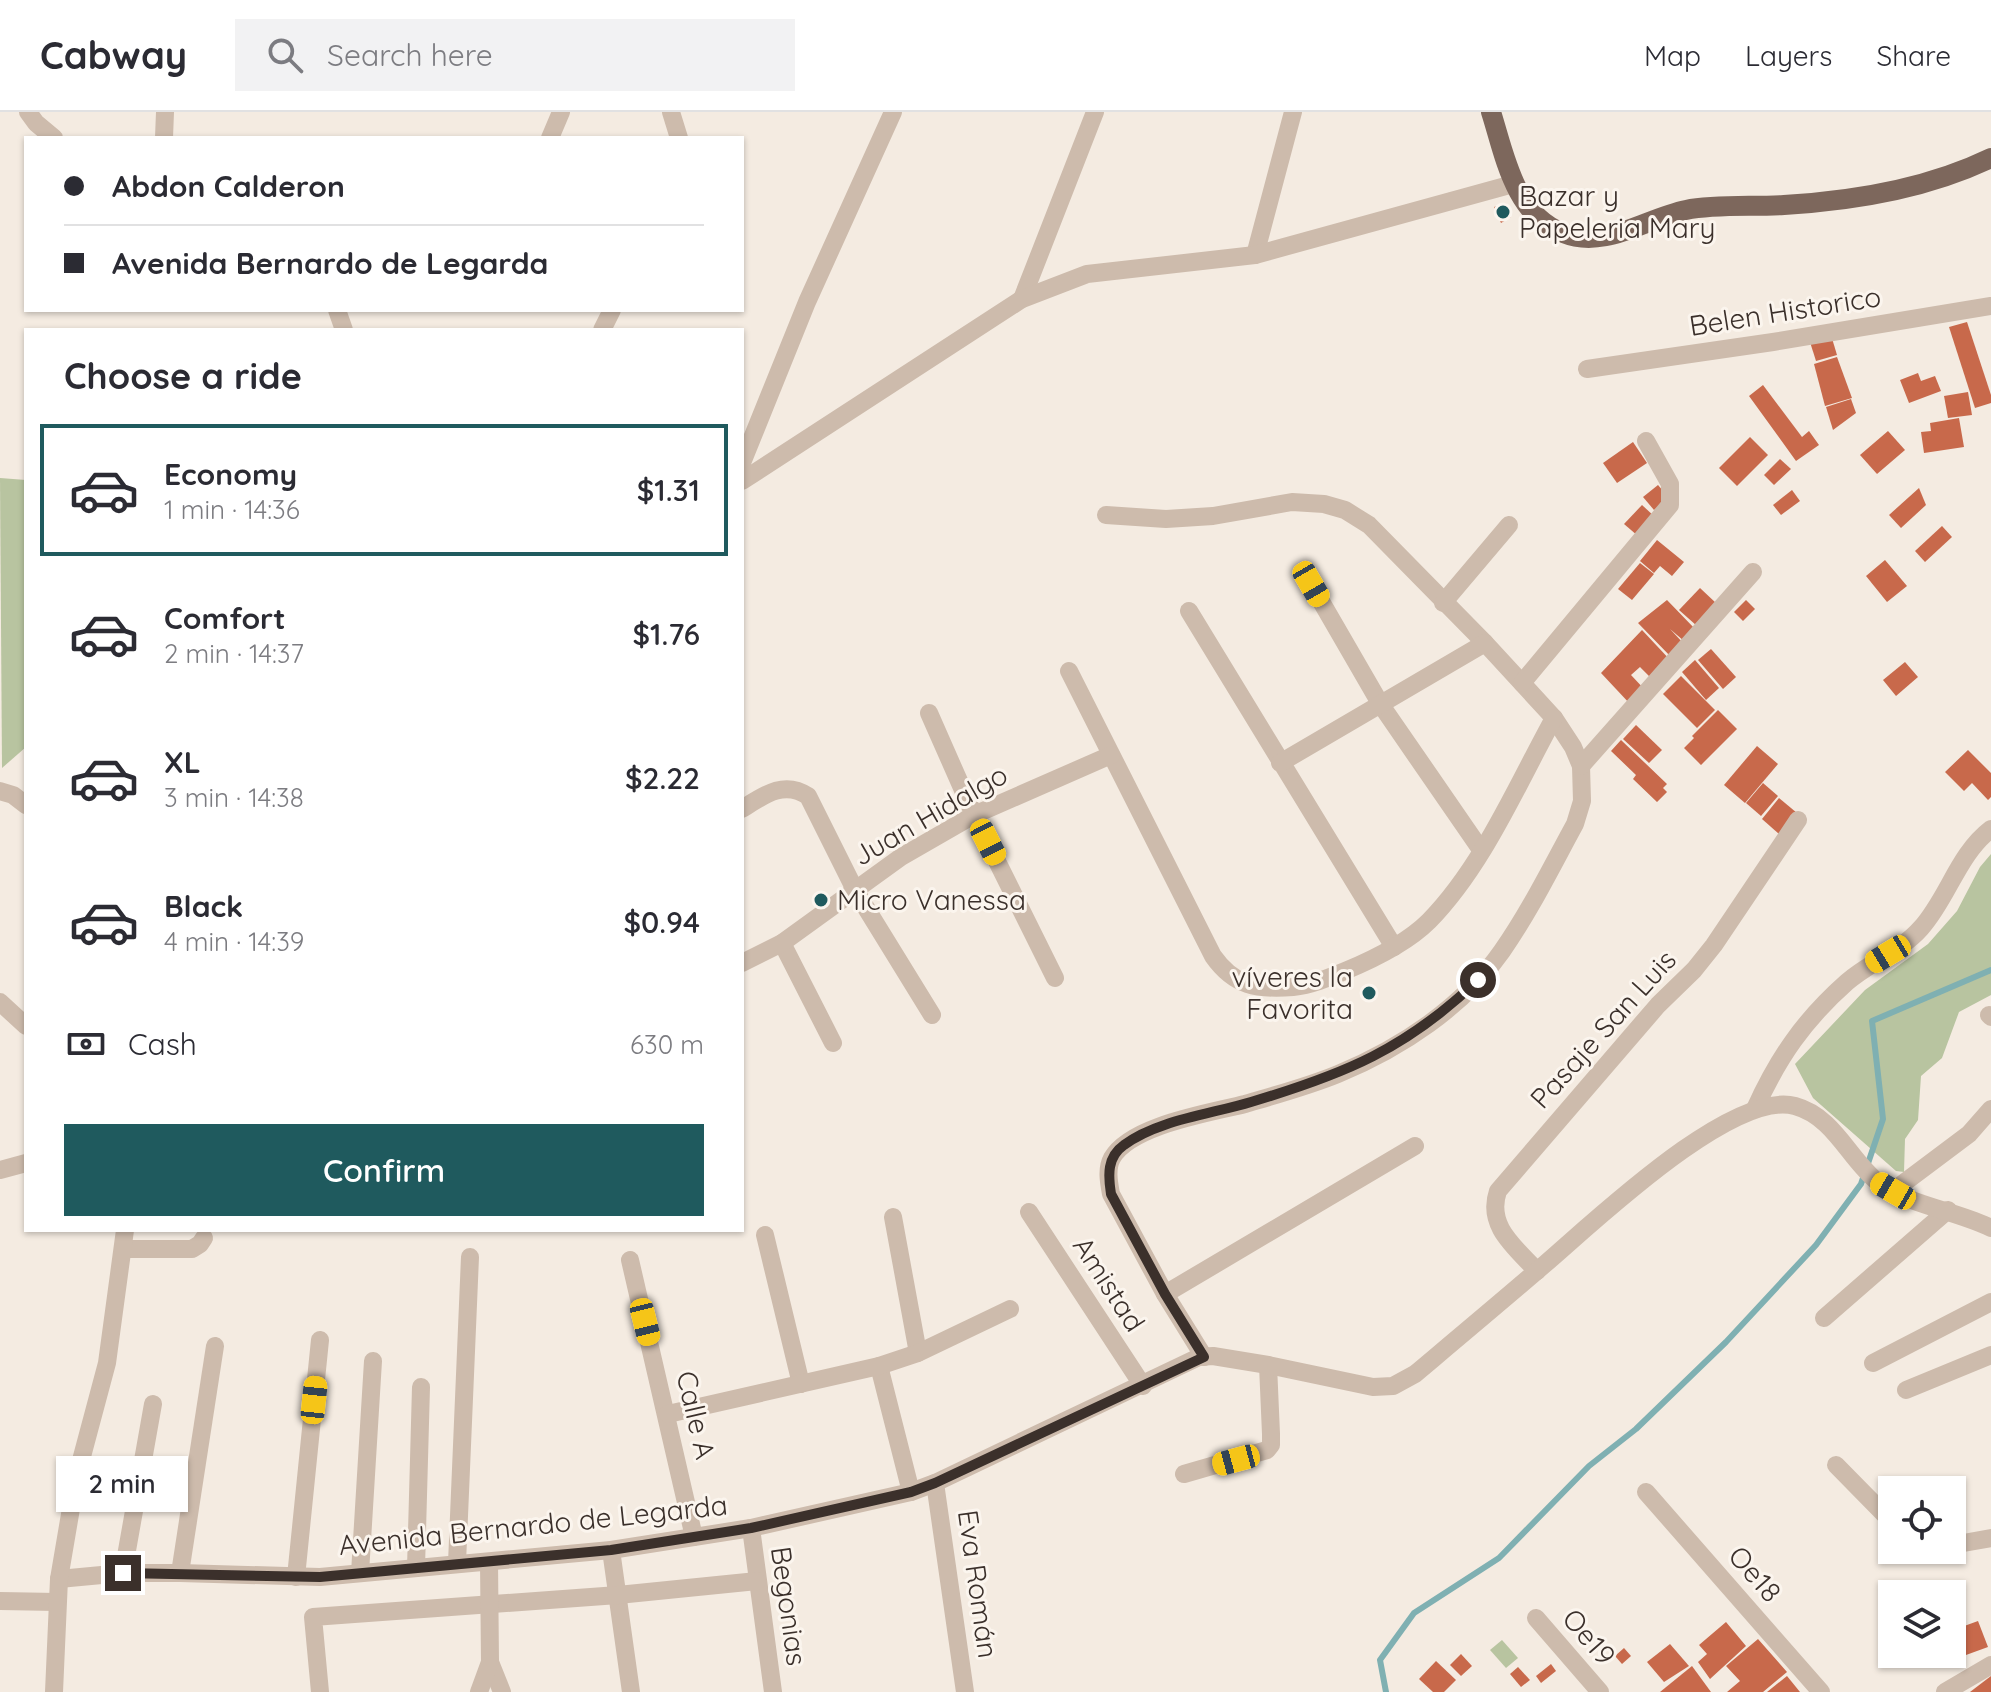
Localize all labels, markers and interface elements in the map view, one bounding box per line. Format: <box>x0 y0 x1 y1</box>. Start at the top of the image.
search box <box>235 19 795 91</box>
text: Cabway <box>40 31 187 79</box>
icon: search <box>263 33 307 77</box>
text: Search here <box>327 36 493 74</box>
text: Map <box>1644 38 1701 73</box>
text: Layers <box>1745 38 1832 73</box>
text: Share <box>1876 38 1951 73</box>
text: Abdon Calderon <box>112 167 345 205</box>
place label: Bazar y Papeleria Mary <box>1519 178 1715 245</box>
marker: Bazar y Papeleria Mary <box>1494 203 1512 221</box>
text: Avenida Bernardo de Legarda <box>112 244 548 282</box>
street label: Belen Historico <box>1687 278 1883 343</box>
text: Choose a ride <box>64 353 302 398</box>
icon: car <box>68 454 140 526</box>
text: Economy <box>164 455 297 493</box>
text: $1.31 <box>637 471 700 509</box>
text: 1 min · 14:36 <box>164 493 300 526</box>
car <box>1289 557 1333 611</box>
icon: car <box>68 598 140 670</box>
text: Comfort <box>164 599 285 637</box>
text: $1.76 <box>633 615 700 653</box>
text: 2 min · 14:37 <box>164 637 304 670</box>
icon: car <box>68 742 140 814</box>
text: XL <box>164 743 201 781</box>
street label: Juan Hidalgo <box>846 756 1013 873</box>
text: $2.22 <box>625 759 700 797</box>
text: 3 min · 14:38 <box>164 781 304 814</box>
car <box>966 815 1010 869</box>
place label: Micro Vanessa <box>837 882 1026 917</box>
icon: car <box>68 886 140 958</box>
text: Black <box>164 887 243 925</box>
marker: Micro Vanessa <box>812 891 830 909</box>
text: $0.94 <box>623 903 700 941</box>
text: 4 min · 14:39 <box>164 925 304 958</box>
car <box>1861 931 1915 977</box>
street label: Pasaje San Luis <box>1522 942 1683 1115</box>
place label: víveres la Favorita <box>1232 959 1353 1026</box>
route start <box>1460 962 1496 998</box>
marker: víveres la Favorita <box>1360 984 1378 1002</box>
icon: cash <box>64 1022 108 1066</box>
text: Cash <box>128 1025 197 1063</box>
text: 630 m <box>630 1028 704 1061</box>
button: Confirm <box>64 1124 704 1216</box>
car <box>1866 1169 1920 1213</box>
street label: Amistad <box>1066 1230 1153 1338</box>
car <box>628 1296 662 1348</box>
street label: Calle A <box>669 1367 724 1462</box>
car <box>300 1375 328 1425</box>
car <box>1210 1442 1262 1478</box>
callout: 2 min <box>57 1457 189 1513</box>
text: 2 min <box>88 1467 156 1500</box>
map controls <box>1878 1476 1966 1668</box>
button: locate <box>1878 1476 1966 1564</box>
street label: Avenida Bernardo de Legarda <box>337 1487 729 1562</box>
street label: Eva Román <box>951 1508 1006 1660</box>
street label: Oe18 <box>1722 1538 1789 1609</box>
street label: Begonias <box>764 1544 815 1668</box>
route end <box>105 1555 141 1591</box>
button: layers <box>1878 1580 1966 1668</box>
street label: Oe19 <box>1555 1601 1623 1672</box>

